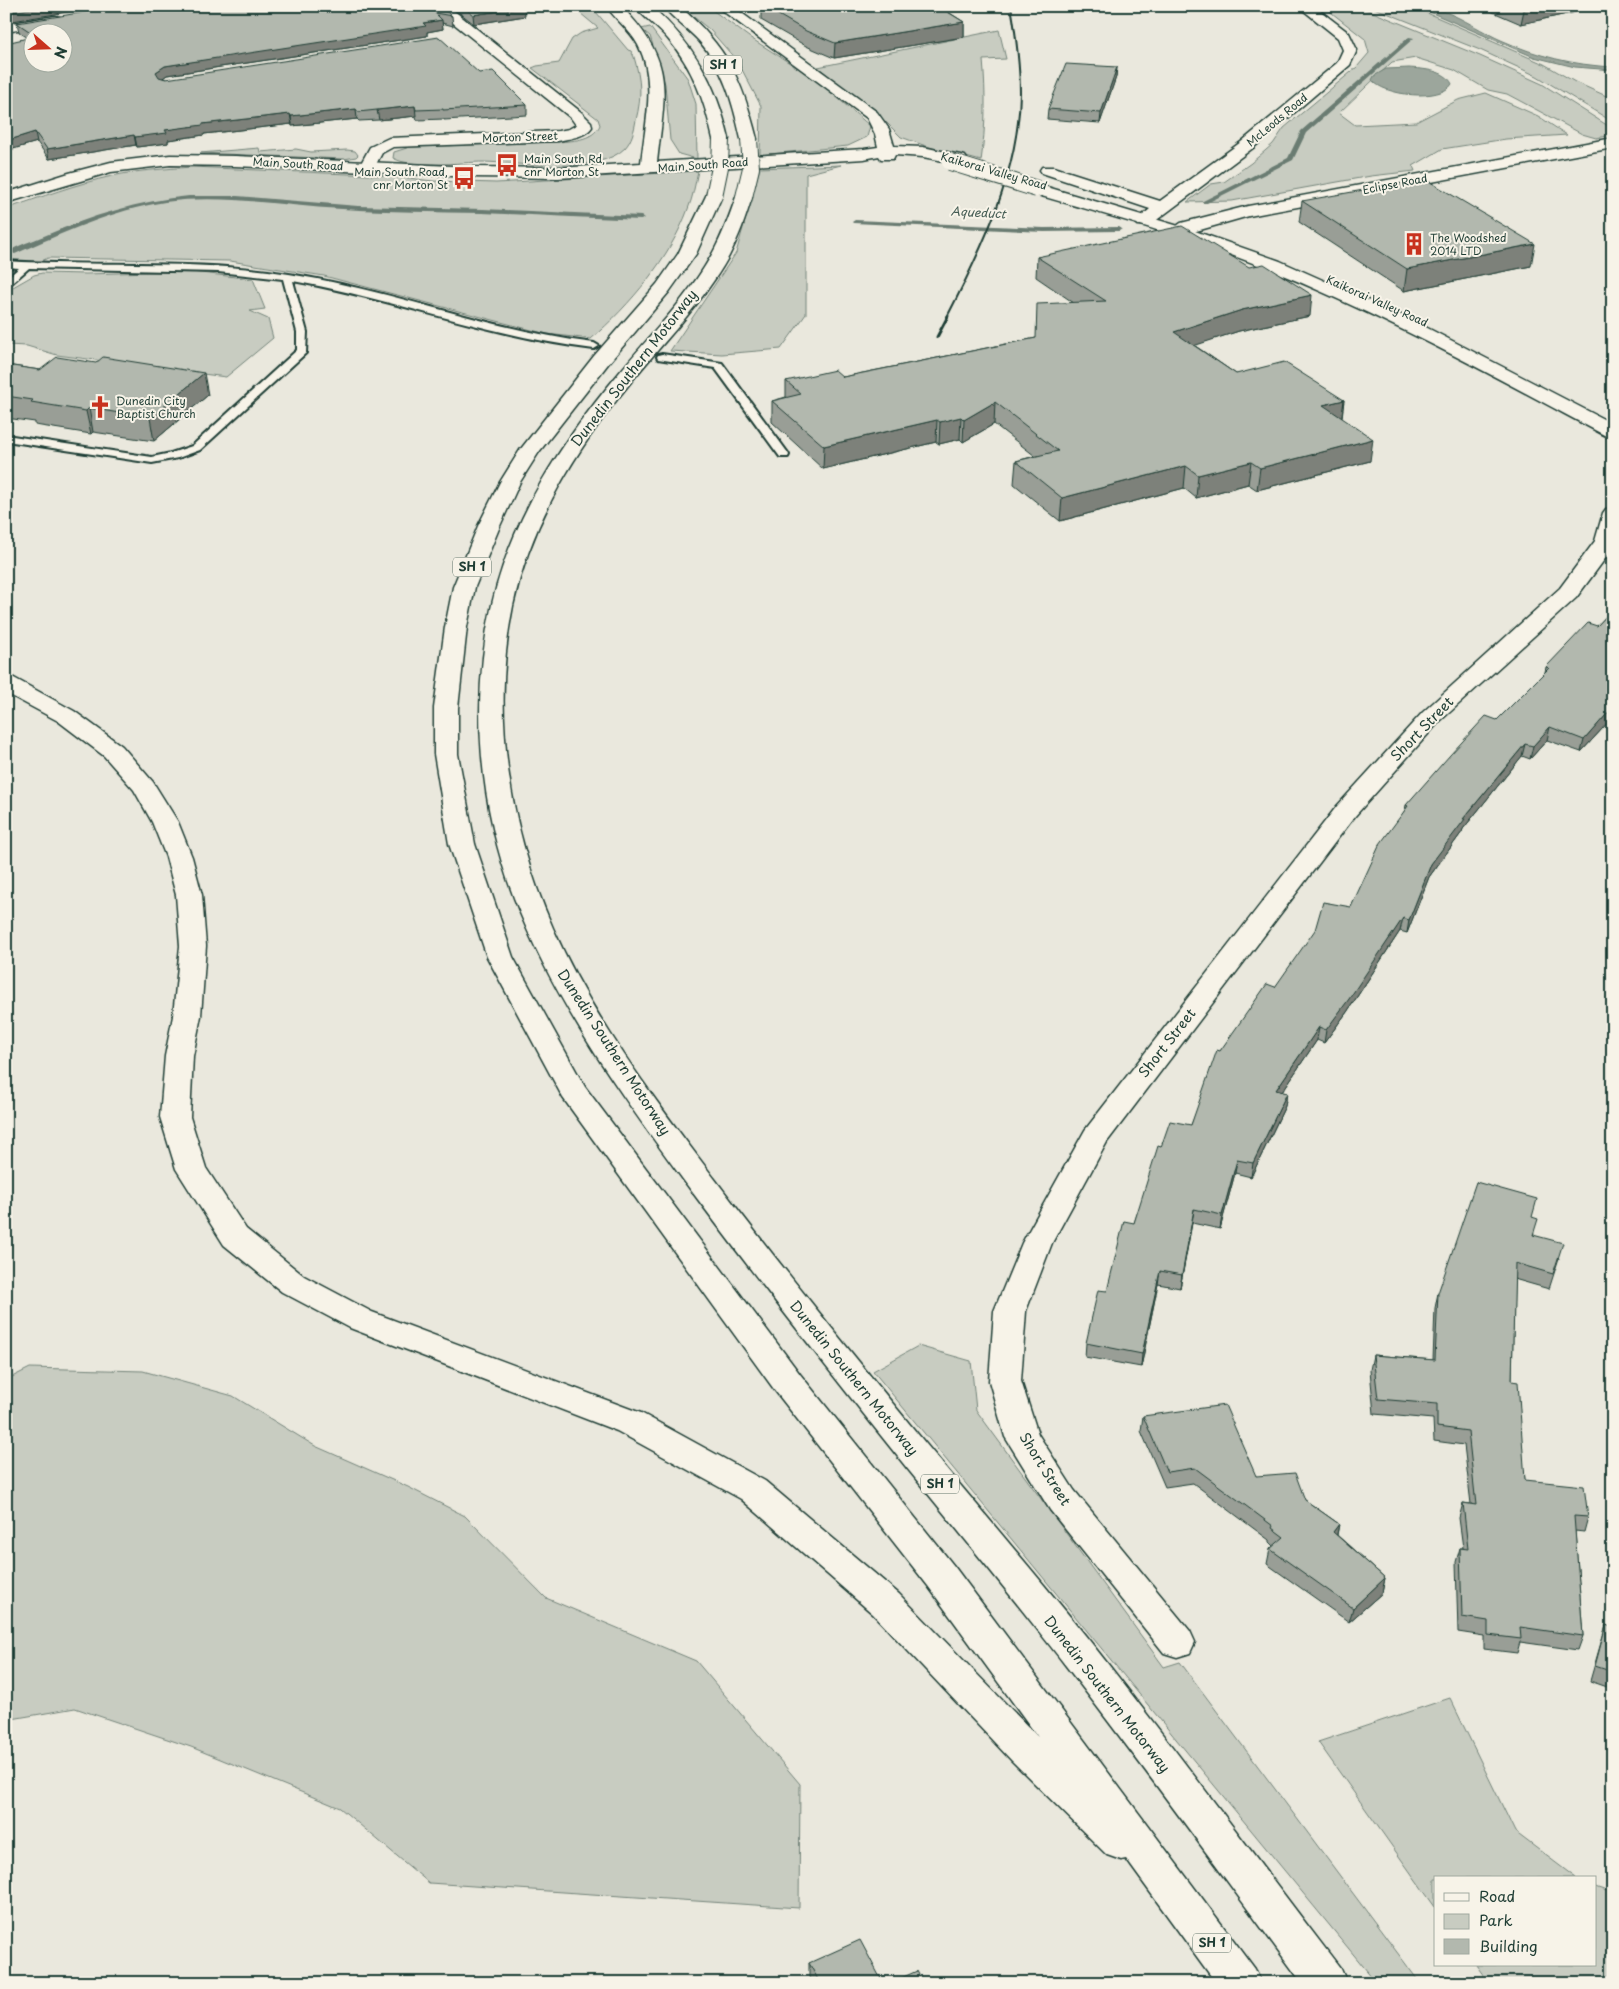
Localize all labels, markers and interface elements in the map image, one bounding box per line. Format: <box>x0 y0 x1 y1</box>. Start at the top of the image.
north arrow <box>22 22 72 72</box>
text: N <box>49 44 72 61</box>
road number: SH 1 <box>704 56 742 74</box>
street label: McLeods Road <box>1242 89 1311 150</box>
street label: Morton Street <box>482 127 559 146</box>
street label: Kaikorai Valley Road <box>939 147 1049 194</box>
place label: Main South Rd, cnr Morton St <box>524 150 605 180</box>
bus stop icon: Main South Rd, cnr Morton St <box>494 152 520 178</box>
street label: Main South Road <box>252 153 344 174</box>
street label: Main South Road <box>657 153 749 176</box>
place label: Main South Road, cnr Morton St <box>354 163 449 193</box>
bus stop icon: Main South Road, cnr Morton St <box>451 165 477 191</box>
street label: Eclipse Road <box>1361 169 1429 198</box>
water label: Aqueduct <box>950 202 1007 222</box>
place label: The Woodshed 2014 LTD <box>1430 229 1507 259</box>
building icon: The Woodshed 2014 LTD <box>1401 231 1427 257</box>
street label: Kaikorai Valley Road <box>1324 270 1431 331</box>
street label: Dunedin Southern Motorway <box>565 285 702 451</box>
place label: Dunedin City Baptist Church <box>116 392 196 422</box>
church icon: Dunedin City Baptist Church <box>87 394 113 420</box>
road number: SH 1 <box>453 558 491 576</box>
street label: Short Street <box>1385 691 1458 766</box>
street label: Dunedin Southern Motorway <box>553 964 676 1139</box>
street label: Short Street <box>1133 1003 1201 1082</box>
street label: Dunedin Southern Motorway <box>785 1296 924 1460</box>
street label: Short Street <box>1015 1428 1076 1510</box>
road number: SH 1 <box>921 1475 959 1494</box>
street label: Dunedin Southern Motorway <box>1039 1611 1176 1777</box>
legend <box>1434 1876 1596 1966</box>
text: Road <box>1479 1884 1515 1907</box>
text: Park <box>1479 1908 1513 1931</box>
road number: SH 1 <box>1193 1934 1231 1952</box>
text: Building <box>1479 1934 1538 1957</box>

